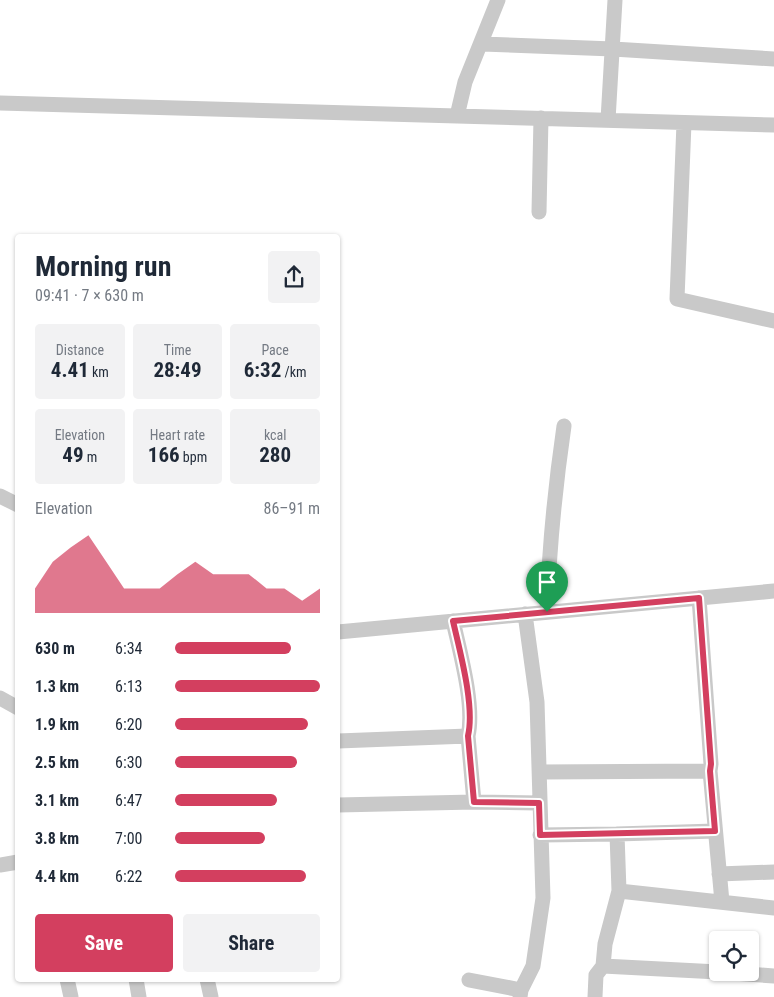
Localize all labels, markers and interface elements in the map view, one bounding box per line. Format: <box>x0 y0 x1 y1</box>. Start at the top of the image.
text: Morning run <box>35 250 171 283</box>
button: share <box>268 251 320 303</box>
text: 09:41 · 7 × 630 m <box>35 286 144 305</box>
text: Distance <box>56 342 104 358</box>
text: Time <box>164 342 191 358</box>
text: Pace <box>261 342 289 358</box>
text: 4.41 <box>51 358 89 382</box>
text: 28:49 <box>153 358 202 382</box>
text: 6:32 <box>244 358 281 382</box>
text: km <box>89 364 109 380</box>
text: /km <box>281 364 307 380</box>
text: Elevation <box>55 427 105 443</box>
text: Heart rate <box>150 427 205 443</box>
text: kcal <box>264 427 286 443</box>
text: 49 <box>62 443 84 467</box>
text: 166 <box>148 443 180 467</box>
text: 280 <box>259 443 291 467</box>
text: m <box>84 449 97 465</box>
text: bpm <box>180 449 207 465</box>
text: Elevation <box>35 499 93 518</box>
text: 86–91 m <box>264 499 320 518</box>
pin <box>526 561 568 612</box>
icon: arrive <box>533 568 561 596</box>
text: 630 m <box>35 639 75 658</box>
text: 6:34 <box>115 639 142 658</box>
text: 1.3 km <box>35 677 79 696</box>
text: 6:13 <box>115 677 142 696</box>
text: 1.9 km <box>35 715 79 734</box>
text: 6:20 <box>115 715 142 734</box>
text: 2.5 km <box>35 753 79 772</box>
text: 6:30 <box>115 753 142 772</box>
text: 3.1 km <box>35 791 79 810</box>
text: 6:47 <box>115 791 142 810</box>
text: 3.8 km <box>35 829 79 848</box>
text: 7:00 <box>115 829 142 848</box>
text: 4.4 km <box>35 867 79 886</box>
text: 6:22 <box>115 867 142 886</box>
button: Save <box>35 914 173 972</box>
button: Share <box>183 914 320 972</box>
map controls <box>709 931 759 981</box>
button: locate <box>709 931 759 981</box>

